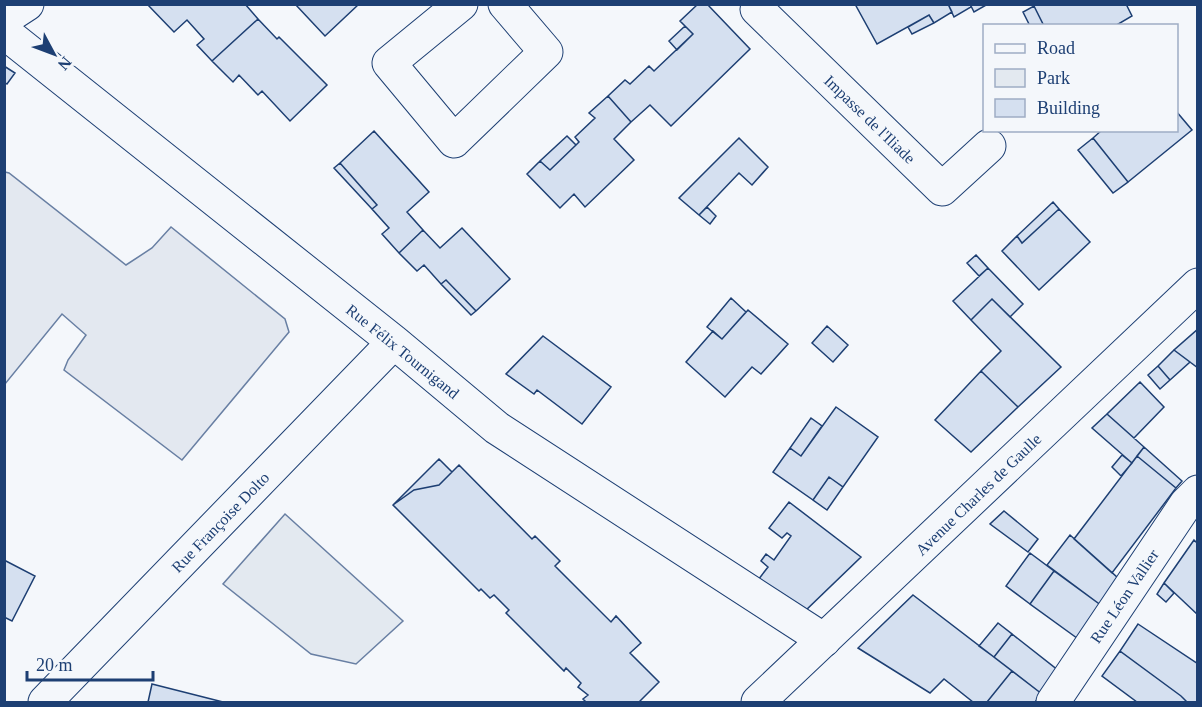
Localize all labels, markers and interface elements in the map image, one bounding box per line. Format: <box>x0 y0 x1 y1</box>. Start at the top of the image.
north arrow <box>24 24 84 84</box>
legend <box>983 24 1178 132</box>
text: Road <box>1037 38 1075 58</box>
text: N <box>54 54 75 74</box>
text: Park <box>1037 68 1070 88</box>
street label: Impasse de l'Iliade <box>820 72 918 168</box>
text: Building <box>1037 98 1100 118</box>
street label: Rue Félix Tournigand <box>342 301 462 403</box>
street label: Avenue Charles de Gaulle <box>912 430 1044 559</box>
street label: Rue Françoise Dolto <box>168 469 273 577</box>
street label: Rue Léon Vallier <box>1087 546 1162 646</box>
scale bar <box>27 644 153 682</box>
text: 20 m <box>36 655 73 675</box>

